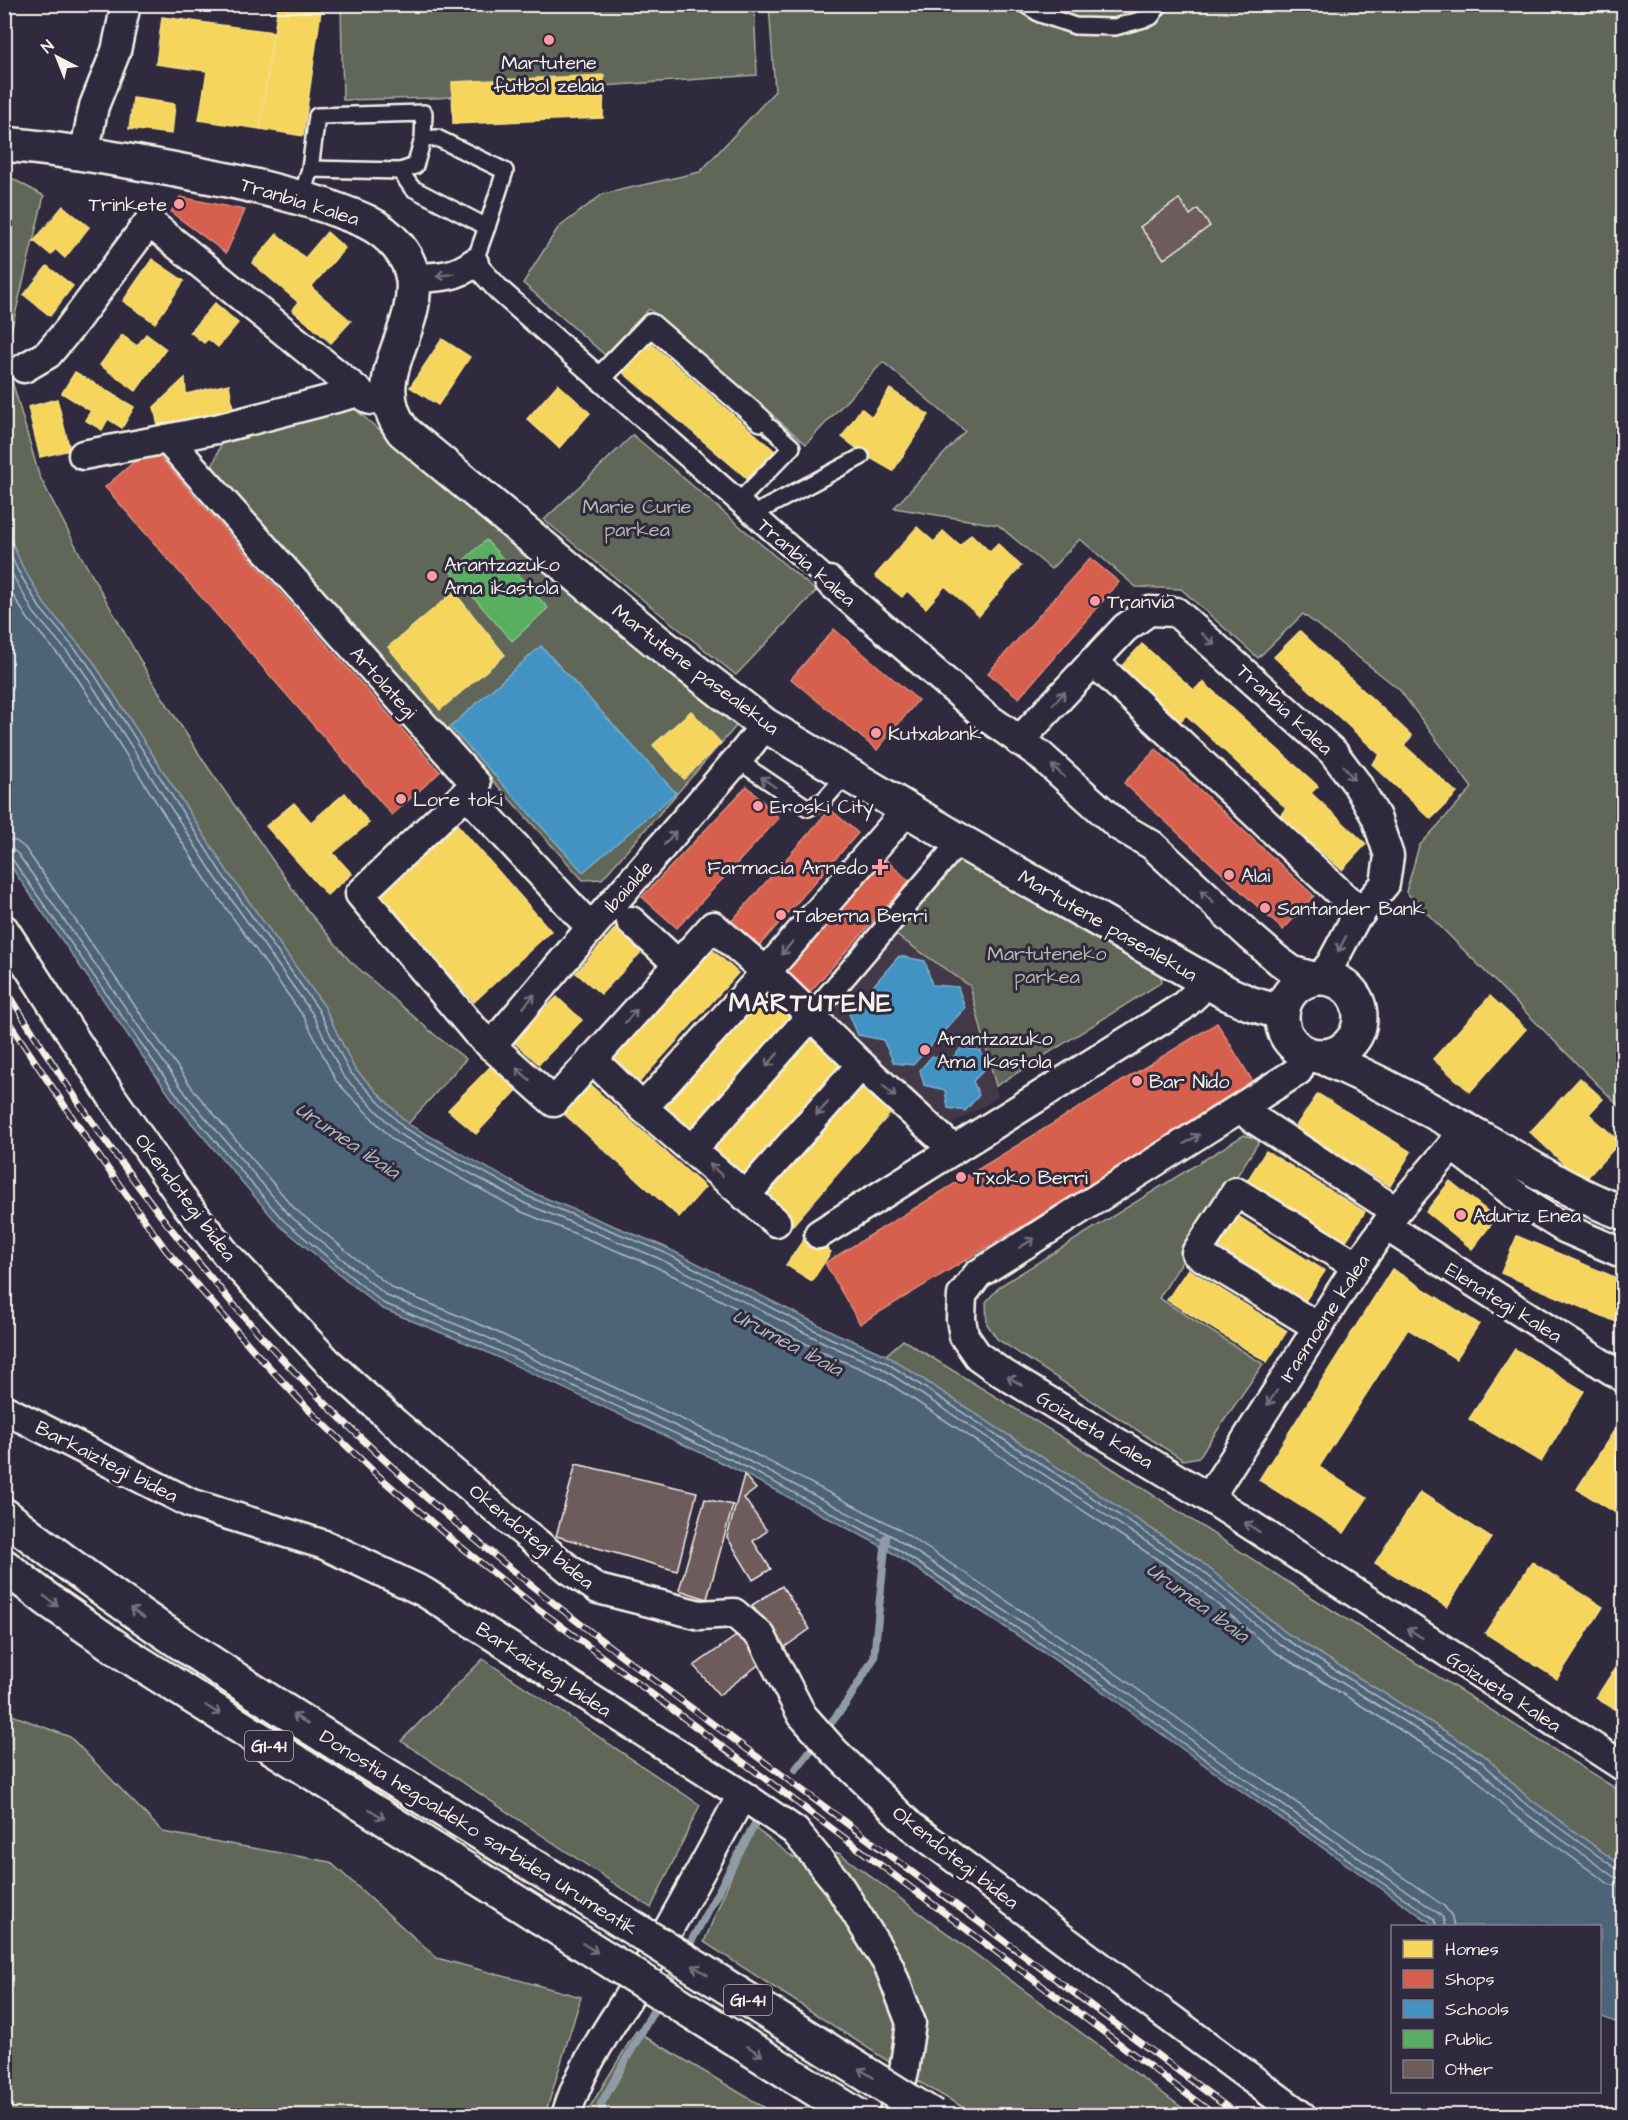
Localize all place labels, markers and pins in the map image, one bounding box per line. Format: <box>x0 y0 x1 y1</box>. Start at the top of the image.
marker: Martutene futbol zelaia <box>542 33 556 47</box>
place label: Martutene futbol zelaia <box>494 49 605 100</box>
place label: Trinkete <box>88 191 167 219</box>
marker: Trinkete <box>172 197 186 211</box>
place label: Arantzazuko Ama ikastola <box>444 551 560 602</box>
marker: Arantzazuko Ama ikastola <box>425 569 439 583</box>
place label: Tranvía <box>1107 588 1174 616</box>
marker: Tranvía <box>1088 594 1102 608</box>
place label: Kutxabank <box>888 720 982 748</box>
marker: Kutxabank <box>869 726 883 740</box>
place label: Lore toki <box>413 786 503 814</box>
marker: Lore toki <box>394 792 408 806</box>
place label: Eroski City <box>770 793 874 822</box>
marker: Eroski City <box>751 799 765 813</box>
place label: Farmacia Arnedo <box>707 854 868 882</box>
marker: Farmacia Arnedo <box>873 860 887 874</box>
place label: Alai <box>1241 862 1270 890</box>
marker: Alai <box>1222 868 1236 882</box>
place label: Santander Bank <box>1277 895 1425 923</box>
marker: Santander Bank <box>1258 901 1272 915</box>
place label: Taberna Berri <box>793 902 927 930</box>
marker: Taberna Berri <box>774 908 788 922</box>
place label: Arantzazuko Ama Ikastola <box>937 1025 1053 1076</box>
marker: Arantzazuko Ama Ikastola <box>918 1043 932 1057</box>
place label: Bar Nido <box>1149 1068 1230 1096</box>
marker: Bar Nido <box>1130 1074 1144 1088</box>
place label: Txoko Berri <box>973 1164 1088 1192</box>
marker: Txoko Berri <box>954 1170 968 1184</box>
place label: Aduriz Enea <box>1473 1202 1581 1230</box>
marker: Aduriz Enea <box>1454 1208 1468 1222</box>

